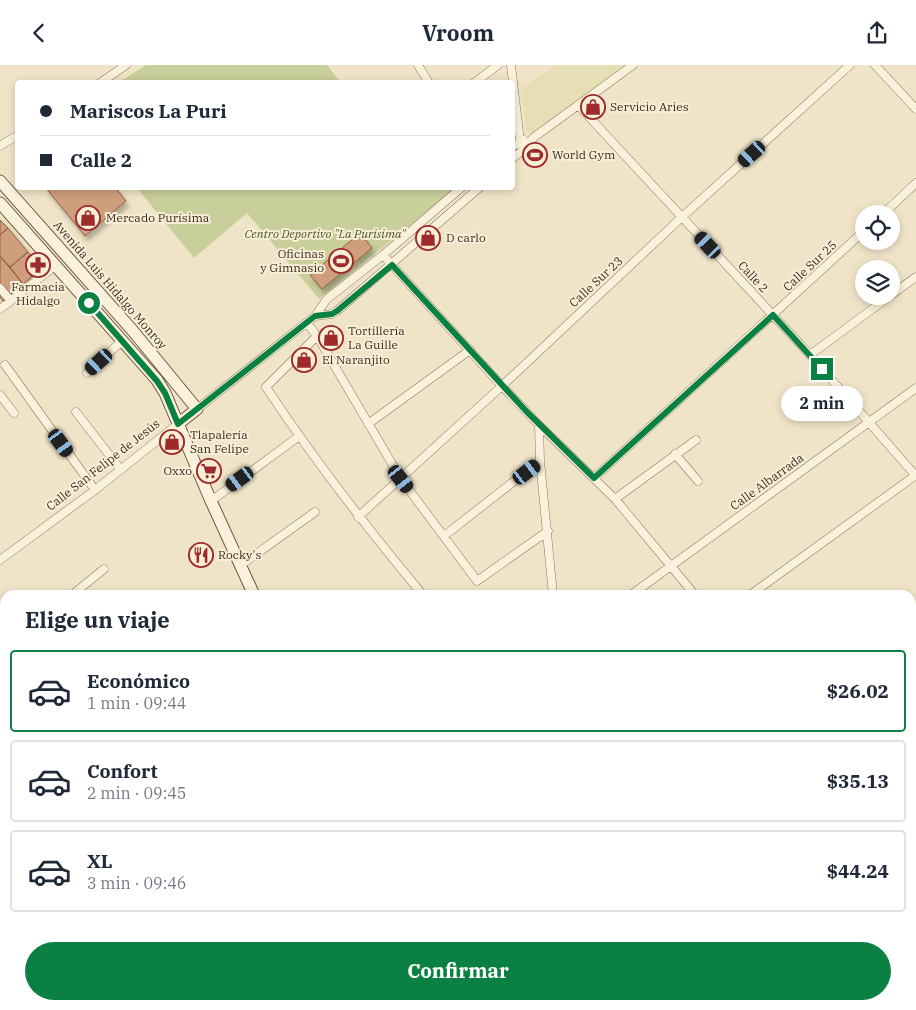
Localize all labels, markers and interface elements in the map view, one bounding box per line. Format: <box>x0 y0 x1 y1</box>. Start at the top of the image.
text: Vroom <box>422 18 494 47</box>
icon: back <box>25 19 53 47</box>
icon: share <box>863 19 891 47</box>
shop icon: Servicio Aries <box>580 94 606 120</box>
text: Mariscos La Puri <box>70 99 227 123</box>
place label: Servicio Aries <box>610 99 689 114</box>
car <box>735 138 768 170</box>
sports icon: World Gym <box>522 142 548 168</box>
place label: World Gym <box>552 147 616 162</box>
text: Calle 2 <box>70 148 132 172</box>
shop icon: Mercado Purísima <box>75 205 101 231</box>
map controls <box>855 205 900 305</box>
button: locate <box>855 205 900 250</box>
place label: Mercado Purísima <box>106 210 210 225</box>
street label: Avenida Luis Hidalgo Monroy <box>50 217 171 353</box>
shop icon: D carlo <box>415 225 441 251</box>
park label: Centro Deportivo "La Purisima" <box>244 226 407 241</box>
car <box>692 229 723 261</box>
place label: D carlo <box>446 230 486 245</box>
street label: Calle Sur 25 <box>780 237 840 294</box>
place label: Oficinas y Gimnasio <box>260 246 324 275</box>
sports icon: Oficinas y Gimnasio <box>328 248 354 274</box>
pharmacy icon: Farmacia Hidalgo <box>25 252 51 278</box>
street label: Calle Sur 23 <box>566 253 626 310</box>
street label: Calle 2 <box>735 258 772 296</box>
button: layers <box>855 260 900 305</box>
place label: Farmacia Hidalgo <box>11 279 65 308</box>
route start <box>78 292 100 314</box>
place label: Tortillería La Guille <box>348 323 405 352</box>
shop icon: Tortillería La Guille <box>318 325 344 351</box>
car <box>82 346 115 378</box>
shop icon: El Naranjito <box>291 347 317 373</box>
place label: El Naranjito <box>322 352 390 367</box>
route end <box>811 358 833 380</box>
callout: 2 min <box>781 387 863 421</box>
text: 2 min <box>800 393 844 413</box>
street label: Calle San Felipe de Jesús <box>43 416 162 514</box>
car <box>46 426 75 460</box>
place label: Tlapalería San Felipe <box>190 427 249 456</box>
shop icon: Tlapalería San Felipe <box>159 429 185 455</box>
street label: Calle Albarrada <box>727 450 807 513</box>
car <box>510 457 543 487</box>
supermarket icon: Oxxo <box>196 458 222 484</box>
place label: Oxxo <box>163 463 192 478</box>
car <box>385 463 416 495</box>
car <box>223 464 256 494</box>
restaurant icon: Rocky's <box>188 542 214 568</box>
place label: Rocky's <box>218 547 262 562</box>
text: Elige un viaje <box>25 605 170 634</box>
icon: car <box>27 669 72 714</box>
text: Económico <box>87 669 190 693</box>
text: $26.02 <box>827 679 889 703</box>
text: 1 min · 09:44 <box>87 693 186 713</box>
icon: car <box>27 759 72 804</box>
text: Confort <box>87 759 158 783</box>
text: $35.13 <box>827 769 889 793</box>
text: 2 min · 09:45 <box>87 783 186 803</box>
icon: car <box>27 849 72 894</box>
text: XL <box>87 849 113 873</box>
text: $44.24 <box>827 859 889 883</box>
text: 3 min · 09:46 <box>87 873 186 893</box>
button: Confirmar <box>25 942 891 1000</box>

